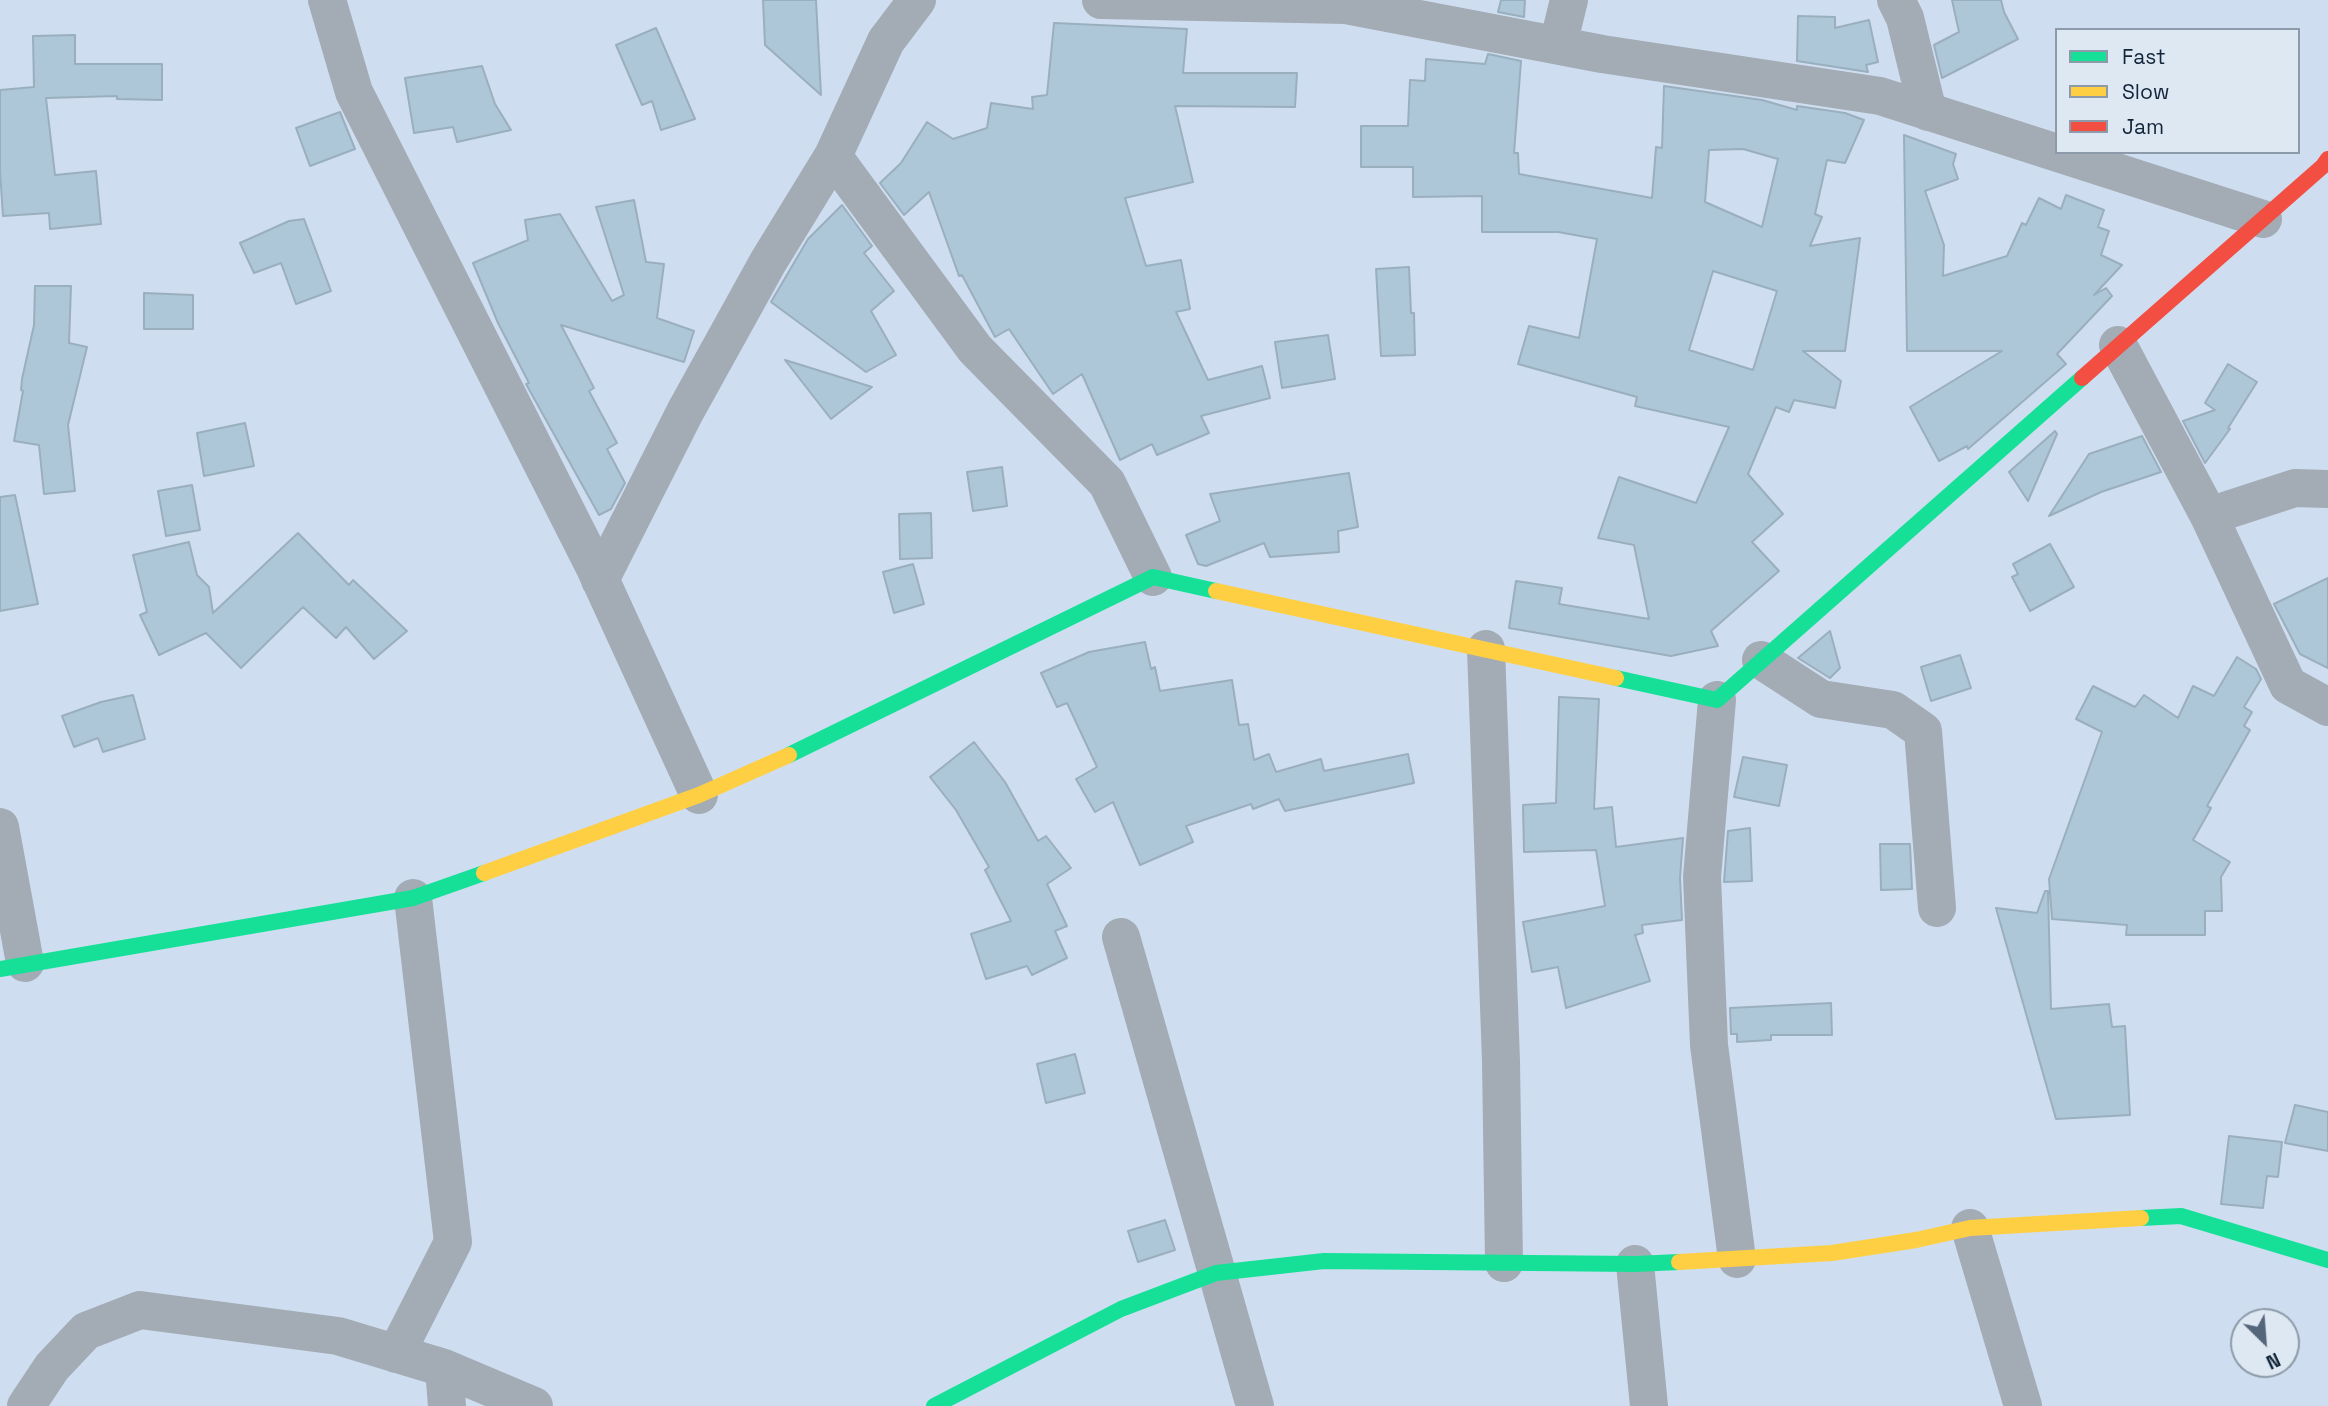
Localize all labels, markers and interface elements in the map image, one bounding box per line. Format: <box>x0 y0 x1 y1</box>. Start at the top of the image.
legend <box>2055 28 2300 154</box>
text: Fast <box>2122 43 2166 70</box>
text: Slow <box>2122 78 2170 105</box>
text: Jam <box>2122 113 2164 140</box>
north arrow <box>2230 1308 2300 1378</box>
text: N <box>2262 1347 2284 1375</box>

